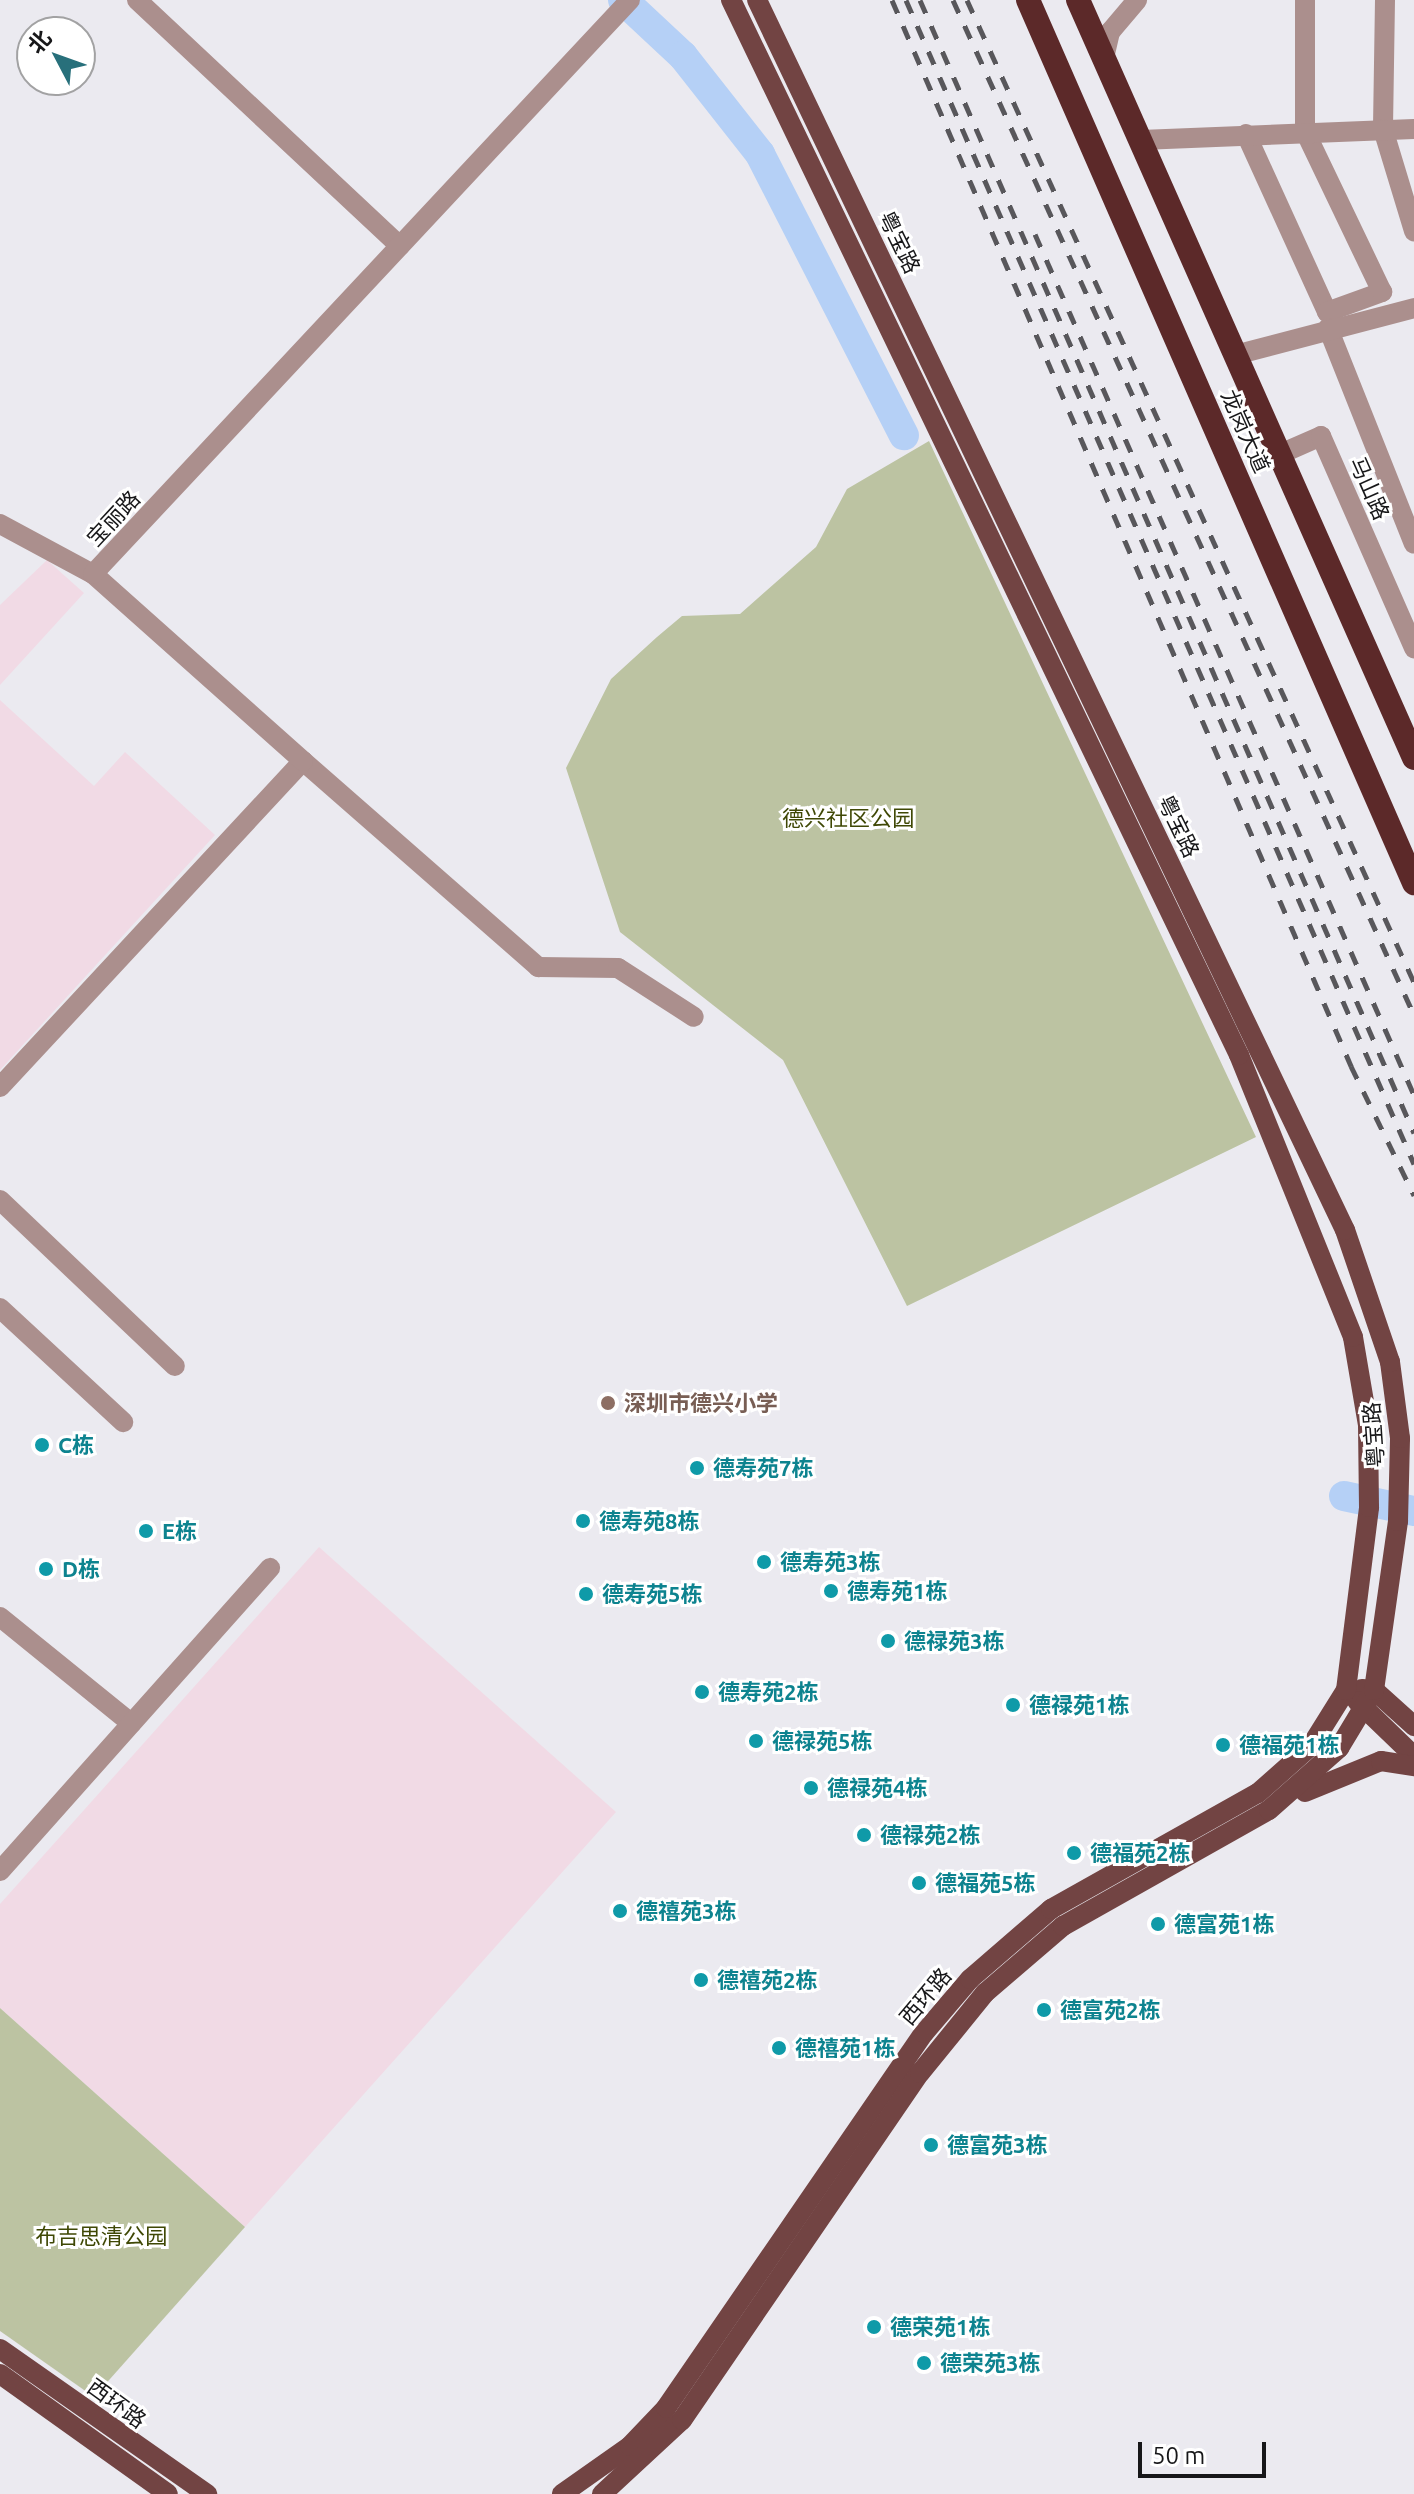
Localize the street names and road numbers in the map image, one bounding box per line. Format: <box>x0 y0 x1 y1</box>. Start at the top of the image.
street label: 粤宝路 <box>874 207 926 277</box>
street label: 龙岗大道 <box>1216 385 1276 477</box>
street label: 马山路 <box>1345 452 1395 524</box>
street label: 宝丽路 <box>81 485 145 551</box>
street label: 粤宝路 <box>1153 791 1205 861</box>
street label: 粤宝路 <box>1358 1401 1388 1469</box>
street label: 西环路 <box>894 1962 956 2030</box>
street label: 西环路 <box>83 2373 151 2433</box>

